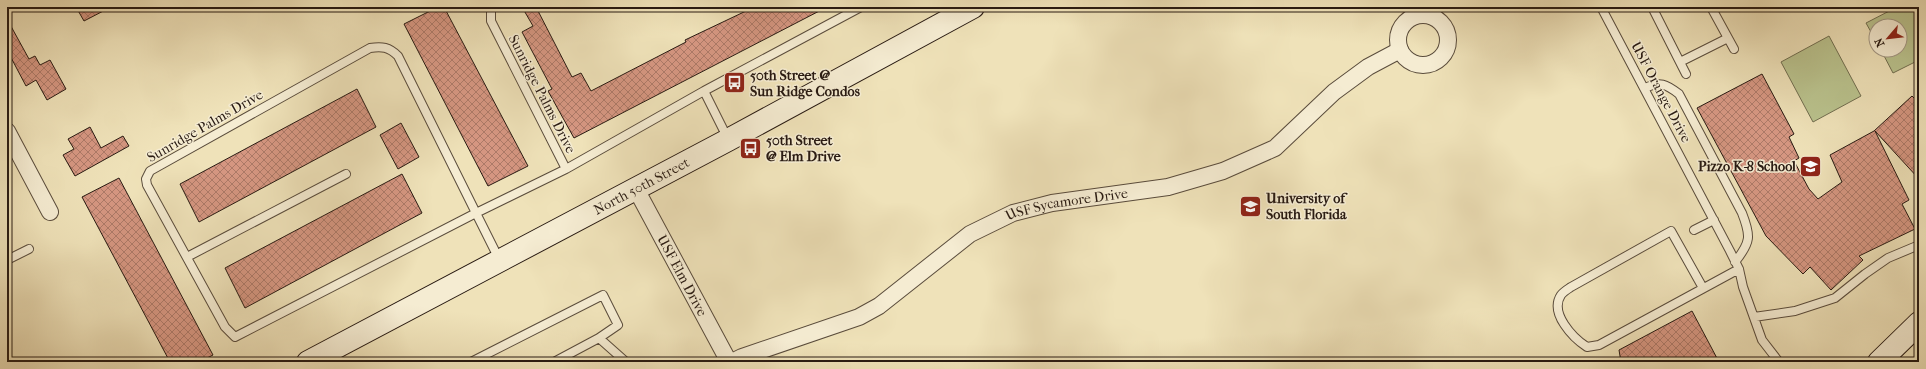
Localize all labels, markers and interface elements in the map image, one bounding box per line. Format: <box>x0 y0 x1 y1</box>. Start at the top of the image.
north arrow <box>1868 18 1908 58</box>
street label: Sunridge Palms Drive <box>505 32 579 156</box>
text: N <box>1872 35 1887 49</box>
street label: USF Orange Drive <box>1627 39 1695 145</box>
place label: 50th Street @ Sun Ridge Condos <box>750 67 861 100</box>
bus stop icon: 50th Street @ Sun Ridge Condos <box>722 70 748 96</box>
street label: Sunridge Palms Drive <box>144 86 266 166</box>
place label: 50th Street @ Elm Drive <box>766 132 841 165</box>
bus stop icon: 50th Street @ Elm Drive <box>737 135 763 161</box>
school or university icon: Pizzo K-8 School <box>1798 153 1824 179</box>
street label: North 50th Street <box>591 154 692 218</box>
place label: Pizzo K-8 School <box>1698 158 1796 175</box>
street label: USF Sycamore Drive <box>1002 184 1129 224</box>
place label: University of South Florida <box>1265 190 1348 223</box>
school or university icon: University of South Florida <box>1237 193 1263 219</box>
street label: USF Elm Drive <box>654 232 711 319</box>

